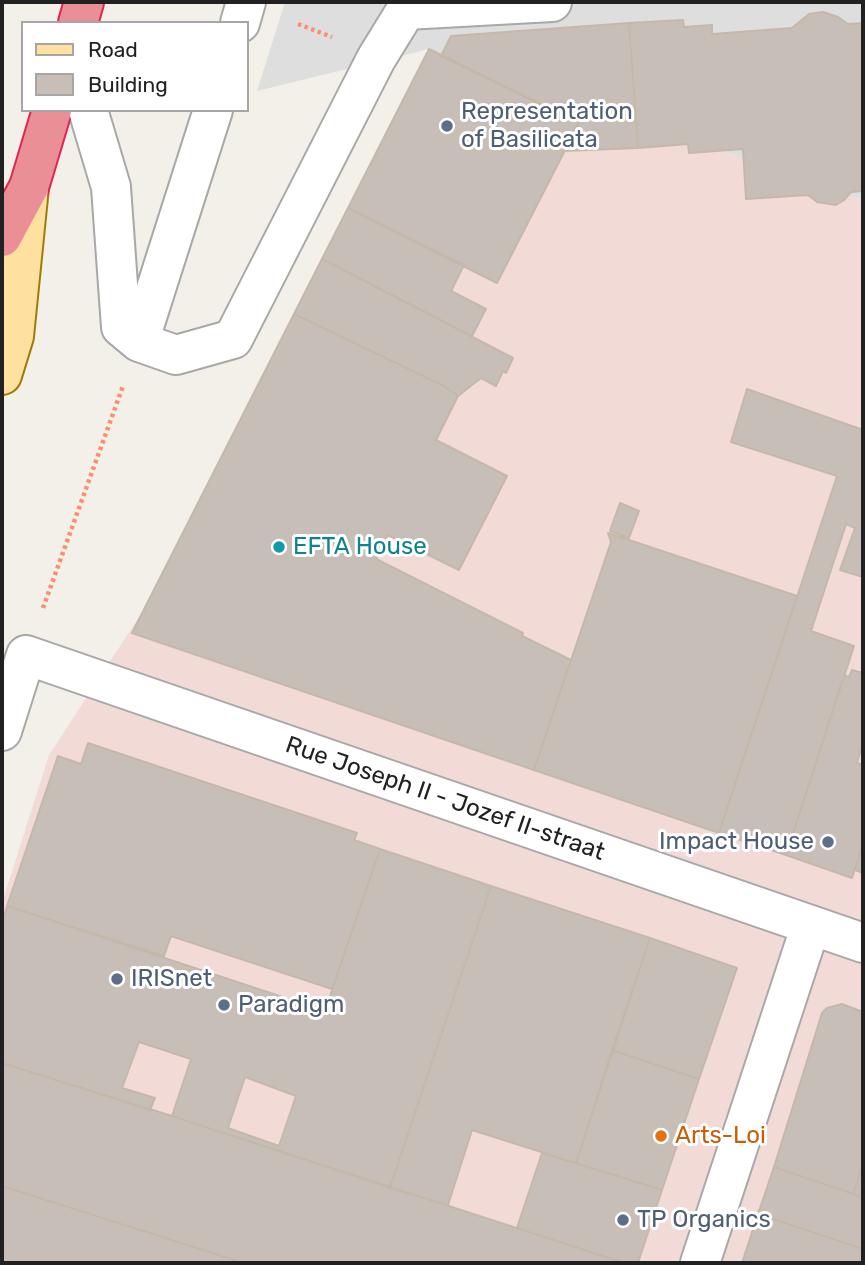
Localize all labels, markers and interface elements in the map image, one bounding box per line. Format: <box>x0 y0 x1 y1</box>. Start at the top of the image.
legend <box>21 21 248 112</box>
text: Road <box>88 37 138 62</box>
text: Building <box>88 72 168 97</box>
place label: Representation of Basilicata <box>461 98 633 154</box>
marker: Representation of Basilicata <box>439 118 455 134</box>
place label: EFTA House <box>293 533 427 561</box>
marker: EFTA House <box>271 539 287 555</box>
street label: Rue Joseph II - Jozef II-straat <box>282 731 608 867</box>
place label: Impact House <box>659 828 814 856</box>
marker: Impact House <box>820 834 836 850</box>
place label: IRISnet <box>131 965 212 993</box>
marker: IRISnet <box>109 971 125 987</box>
place label: Paradigm <box>238 991 344 1019</box>
marker: Paradigm <box>216 997 232 1013</box>
place label: Arts-Loi <box>675 1122 766 1150</box>
marker: Arts-Loi <box>653 1128 669 1144</box>
place label: TP Organics <box>637 1206 771 1234</box>
marker: TP Organics <box>615 1212 631 1228</box>

